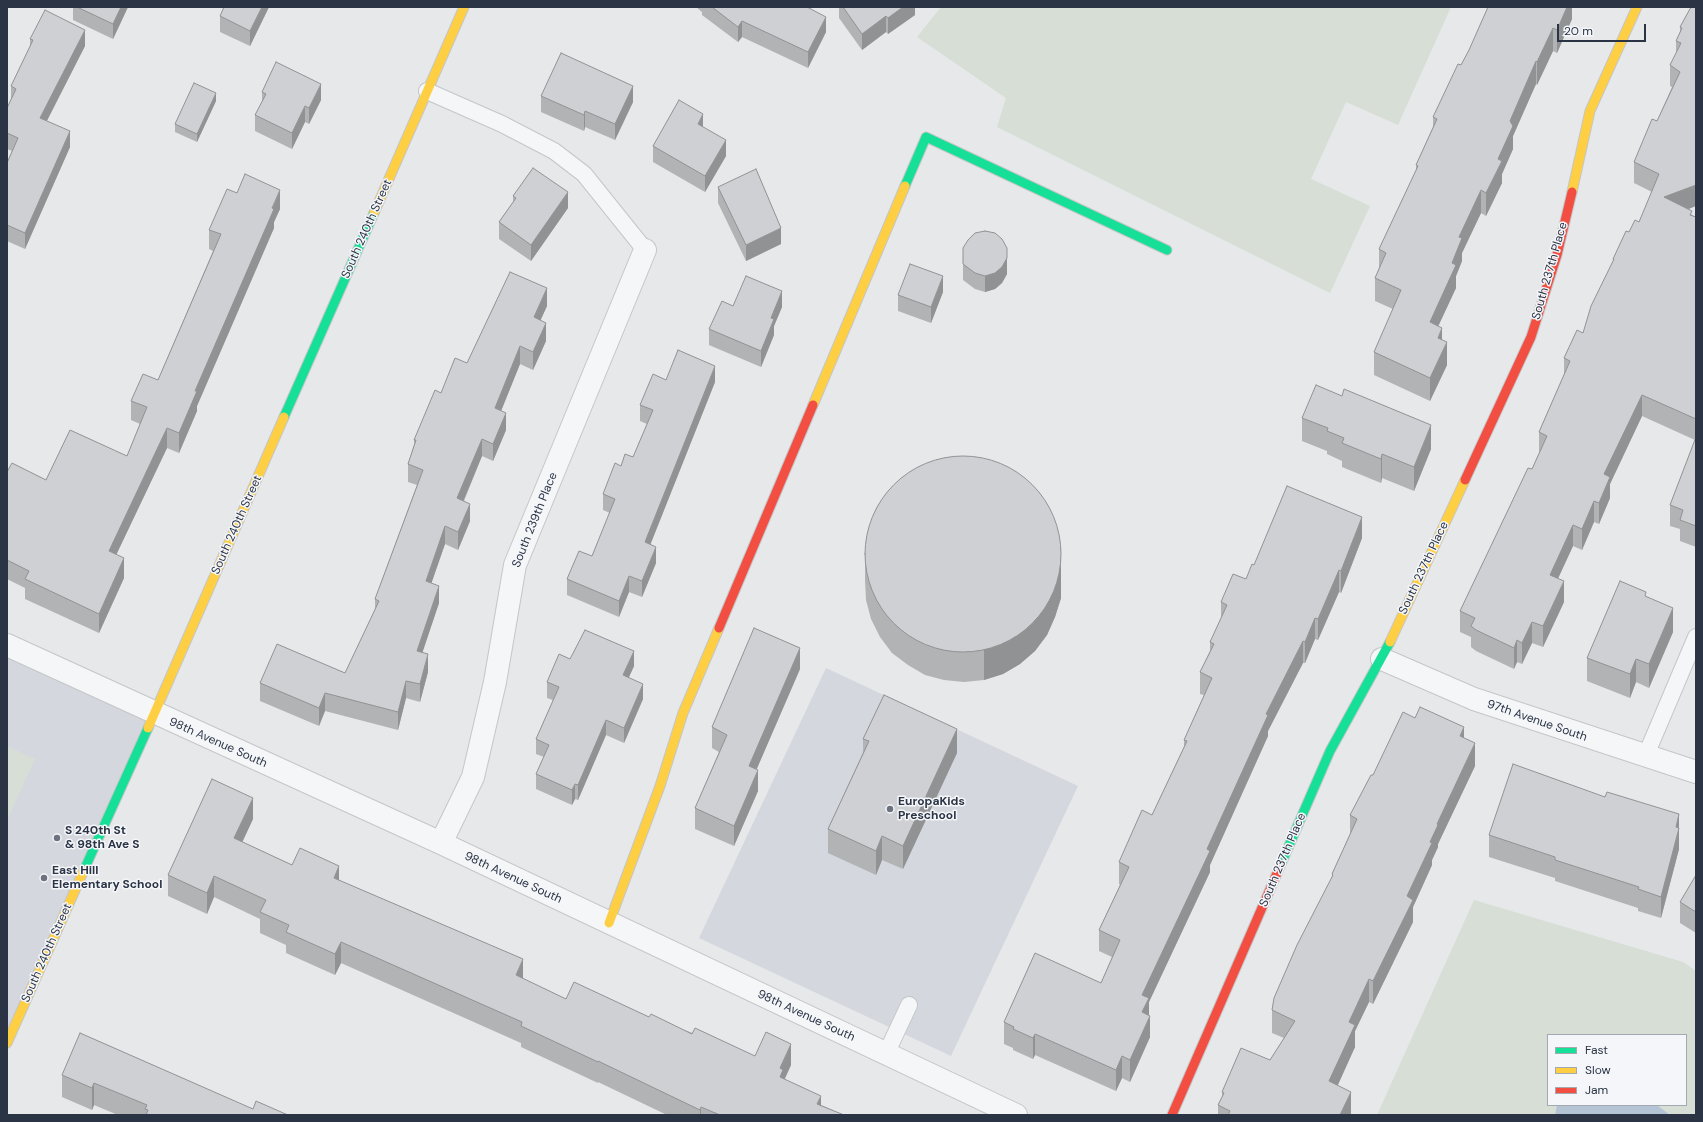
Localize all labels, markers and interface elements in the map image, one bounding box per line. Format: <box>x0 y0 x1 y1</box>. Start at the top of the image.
scale bar <box>1559 16 1648 42</box>
text: 20 m <box>1564 23 1593 39</box>
street label: South 240th Street <box>339 177 395 281</box>
street label: South 237th Place <box>1529 221 1571 321</box>
street label: South 239th Place <box>509 470 561 570</box>
street label: South 240th Street <box>209 473 265 577</box>
street label: South 237th Place <box>1396 519 1452 617</box>
street label: 97th Avenue South <box>1485 697 1589 745</box>
street label: 98th Avenue South <box>167 715 269 771</box>
place label: EuropaKids Preschool <box>898 795 965 823</box>
marker: EuropaKids Preschool <box>885 804 895 814</box>
street label: South 237th Place <box>1257 811 1309 909</box>
place label: S 240th St & 98th Ave S <box>65 824 139 852</box>
marker: S 240th St & 98th Ave S <box>52 833 62 843</box>
street label: 98th Avenue South <box>462 849 564 907</box>
place label: East Hill Elementary School <box>52 864 162 892</box>
marker: East Hill Elementary School <box>39 873 49 883</box>
street label: South 240th Street <box>19 901 75 1005</box>
street label: 98th Avenue South <box>755 987 857 1045</box>
legend <box>1547 1034 1687 1106</box>
text: Fast <box>1585 1042 1608 1058</box>
text: Slow <box>1585 1062 1611 1078</box>
text: Jam <box>1585 1082 1608 1098</box>

